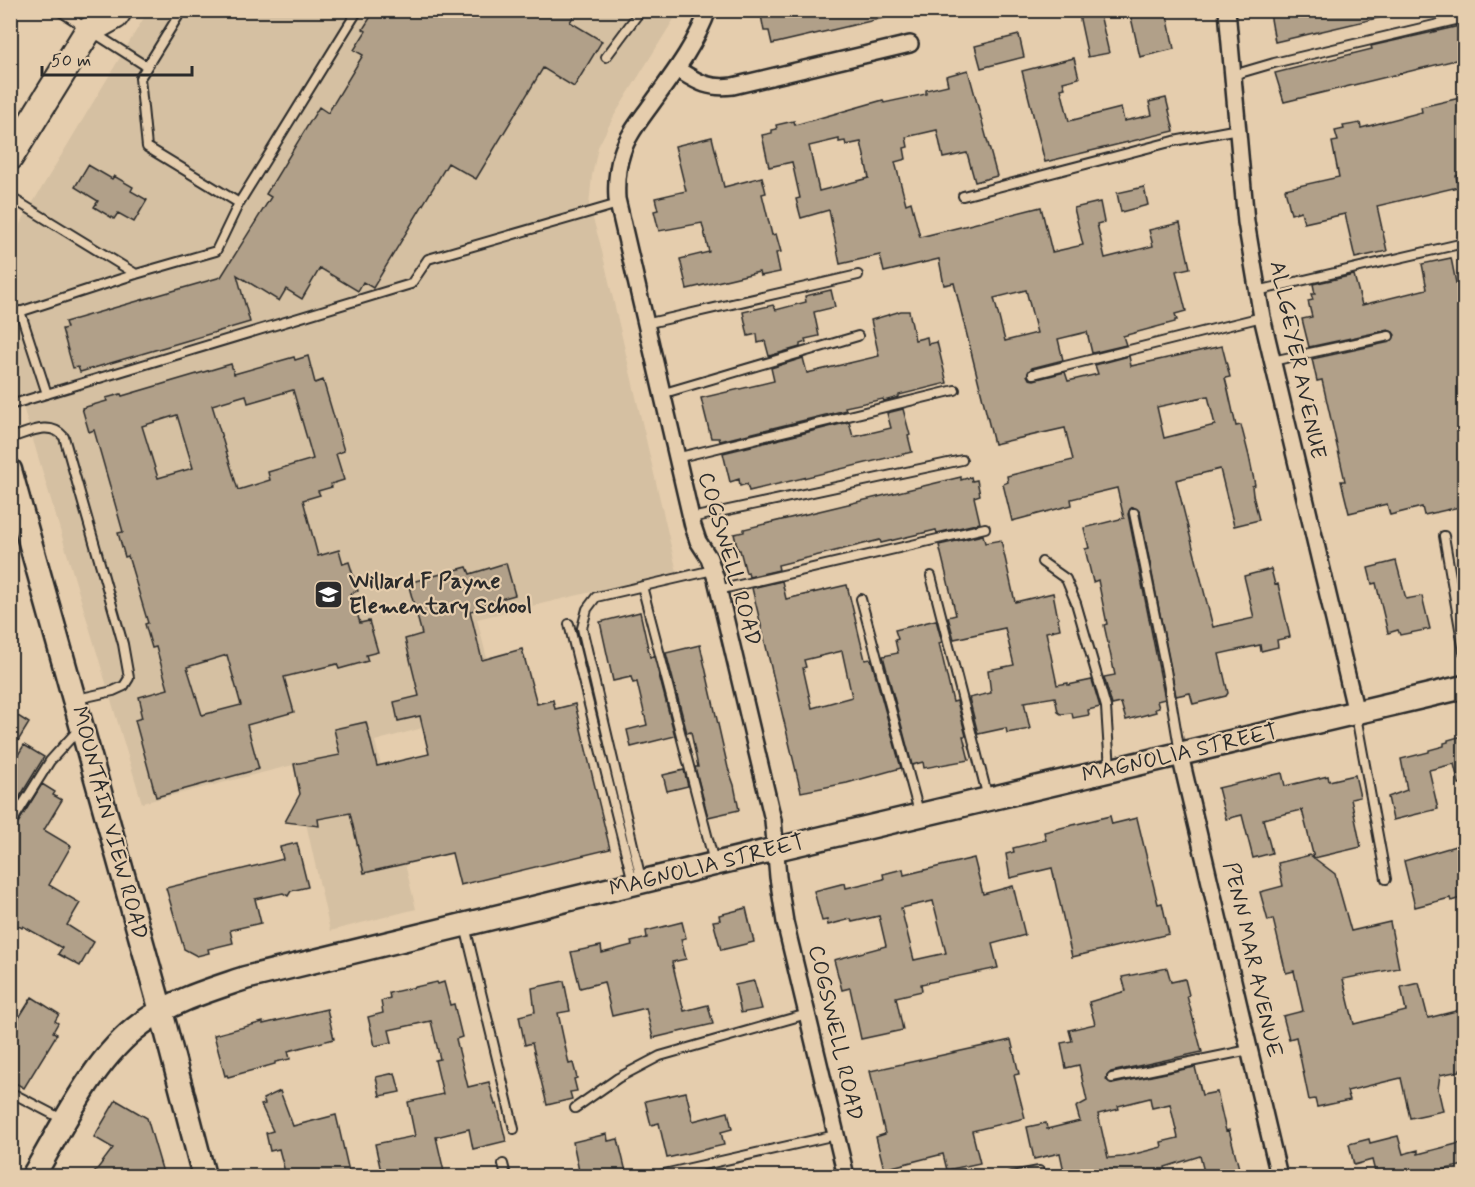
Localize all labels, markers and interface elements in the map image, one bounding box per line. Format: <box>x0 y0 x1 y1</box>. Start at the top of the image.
scale bar <box>42 39 192 77</box>
text: 50 m <box>51 49 91 73</box>
street label: ALLGEYER AVENUE <box>1262 258 1332 462</box>
street label: COGSWELL ROAD <box>691 469 767 649</box>
place label: Willard F Payne Elementary School <box>348 568 532 621</box>
school or university icon: Willard F Payne Elementary School <box>312 579 344 611</box>
street label: MOUNTAIN VIEW ROAD <box>64 703 154 943</box>
street label: MAGNOLIA STREET <box>1079 718 1281 790</box>
street label: MAGNOLIA STREET <box>606 828 808 904</box>
street label: PENN MAR AVENUE <box>1216 859 1288 1061</box>
street label: COGSWELL ROAD <box>801 942 869 1124</box>

